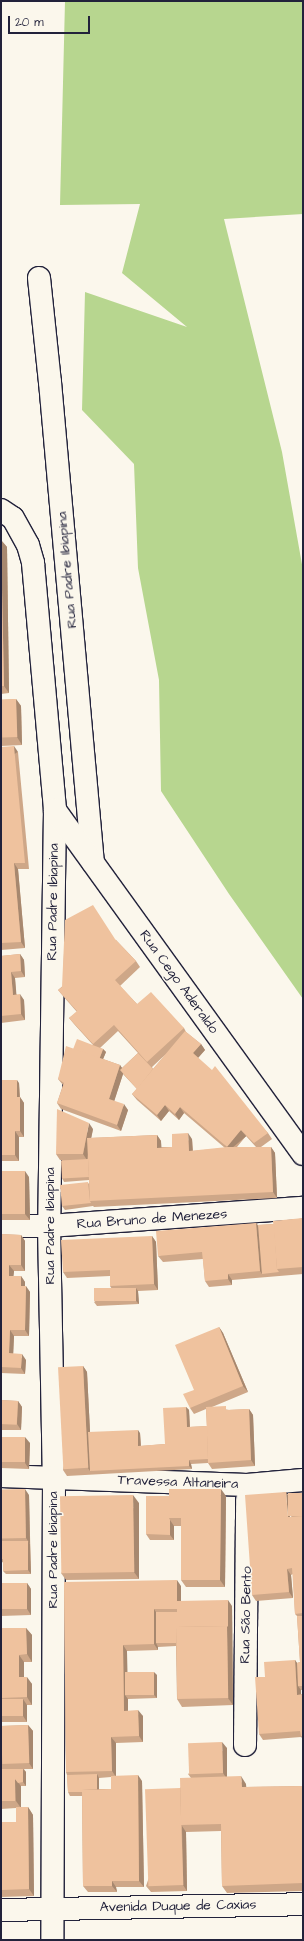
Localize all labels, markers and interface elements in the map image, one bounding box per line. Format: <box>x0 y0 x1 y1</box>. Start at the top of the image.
scale bar <box>10 8 92 34</box>
text: 20 m <box>15 14 44 31</box>
street label: Rua Padre Ibiapina <box>54 511 80 629</box>
street label: Rua Padre Ibiapina <box>44 843 62 961</box>
street label: Rua Cego Aderaldo <box>136 927 222 1037</box>
street label: Rua Padre Ibiapina <box>42 1167 58 1285</box>
street label: Rua Bruno de Menezes <box>76 1205 228 1233</box>
street label: Travessa Altaneira <box>117 1471 239 1493</box>
street label: Rua Padre Ibiapina <box>45 1491 61 1609</box>
street label: Rua São Bento <box>237 1566 255 1664</box>
street label: Avenida Duque de Caxias <box>99 1896 257 1916</box>

